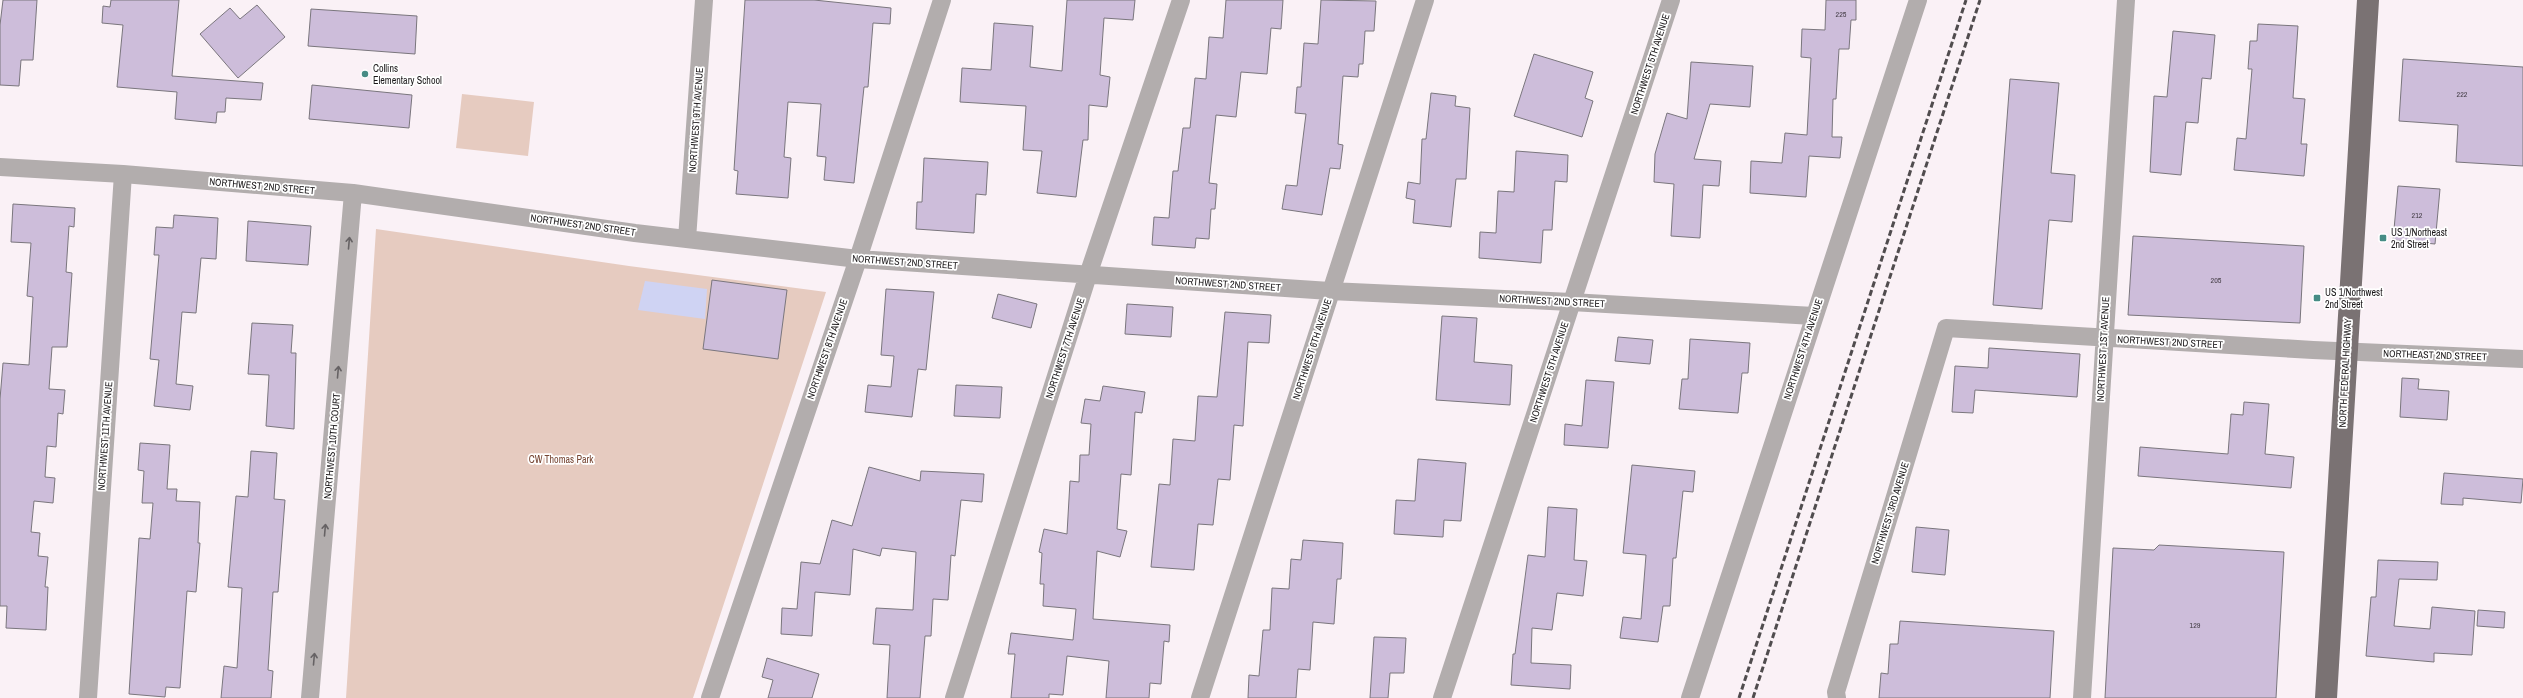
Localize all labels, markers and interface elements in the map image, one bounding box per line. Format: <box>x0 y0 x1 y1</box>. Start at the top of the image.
house number: 225 <box>1836 9 1847 19</box>
street label: NORTHWEST 5TH AVENUE <box>1628 12 1672 116</box>
place label: Collins Elementary School <box>373 62 442 87</box>
street label: NORTHWEST 9TH AVENUE <box>686 67 706 173</box>
marker: Collins Elementary School <box>360 69 370 79</box>
house number: 222 <box>2457 89 2468 99</box>
street label: NORTHWEST 2ND STREET <box>209 175 315 197</box>
house number: 212 <box>2412 210 2423 220</box>
street label: NORTHWEST 2ND STREET <box>530 211 636 239</box>
place label: US 1/Northeast 2nd Street <box>2391 226 2448 251</box>
marker: US 1/Northeast 2nd Street <box>2378 233 2388 243</box>
one-way arrow <box>345 237 352 250</box>
street label: NORTHWEST 2ND STREET <box>852 252 958 272</box>
street label: NORTHWEST 2ND STREET <box>1175 274 1281 294</box>
house number: 205 <box>2211 275 2222 285</box>
place label: US 1/Northwest 2nd Street <box>2325 286 2383 311</box>
street label: NORTHWEST 2ND STREET <box>1499 292 1605 310</box>
marker: US 1/Northwest 2nd Street <box>2312 293 2322 303</box>
street label: NORTHWEST 7TH AVENUE <box>1043 296 1087 400</box>
street label: NORTHWEST 1ST AVENUE <box>2094 296 2112 402</box>
street label: NORTHWEST 8TH AVENUE <box>804 297 850 401</box>
street label: NORTHWEST 6TH AVENUE <box>1290 297 1334 401</box>
street label: NORTHWEST 4TH AVENUE <box>1781 297 1825 401</box>
street label: NORTH FEDERAL HIGHWAY <box>2336 318 2354 428</box>
street label: NORTHWEST 5TH AVENUE <box>1527 320 1571 424</box>
street label: NORTHWEST 2ND STREET <box>2117 333 2223 351</box>
street label: NORTHEAST 2ND STREET <box>2383 347 2487 363</box>
one-way arrow <box>334 366 341 379</box>
street label: NORTHWEST 11TH AVENUE <box>95 381 115 491</box>
street label: NORTHWEST 10TH COURT <box>321 393 343 499</box>
park label: CW Thomas Park <box>529 453 594 466</box>
street label: NORTHWEST 3RD AVENUE <box>1868 460 1912 566</box>
one-way arrow <box>321 524 328 537</box>
house number: 129 <box>2190 620 2201 630</box>
one-way arrow <box>310 653 317 666</box>

